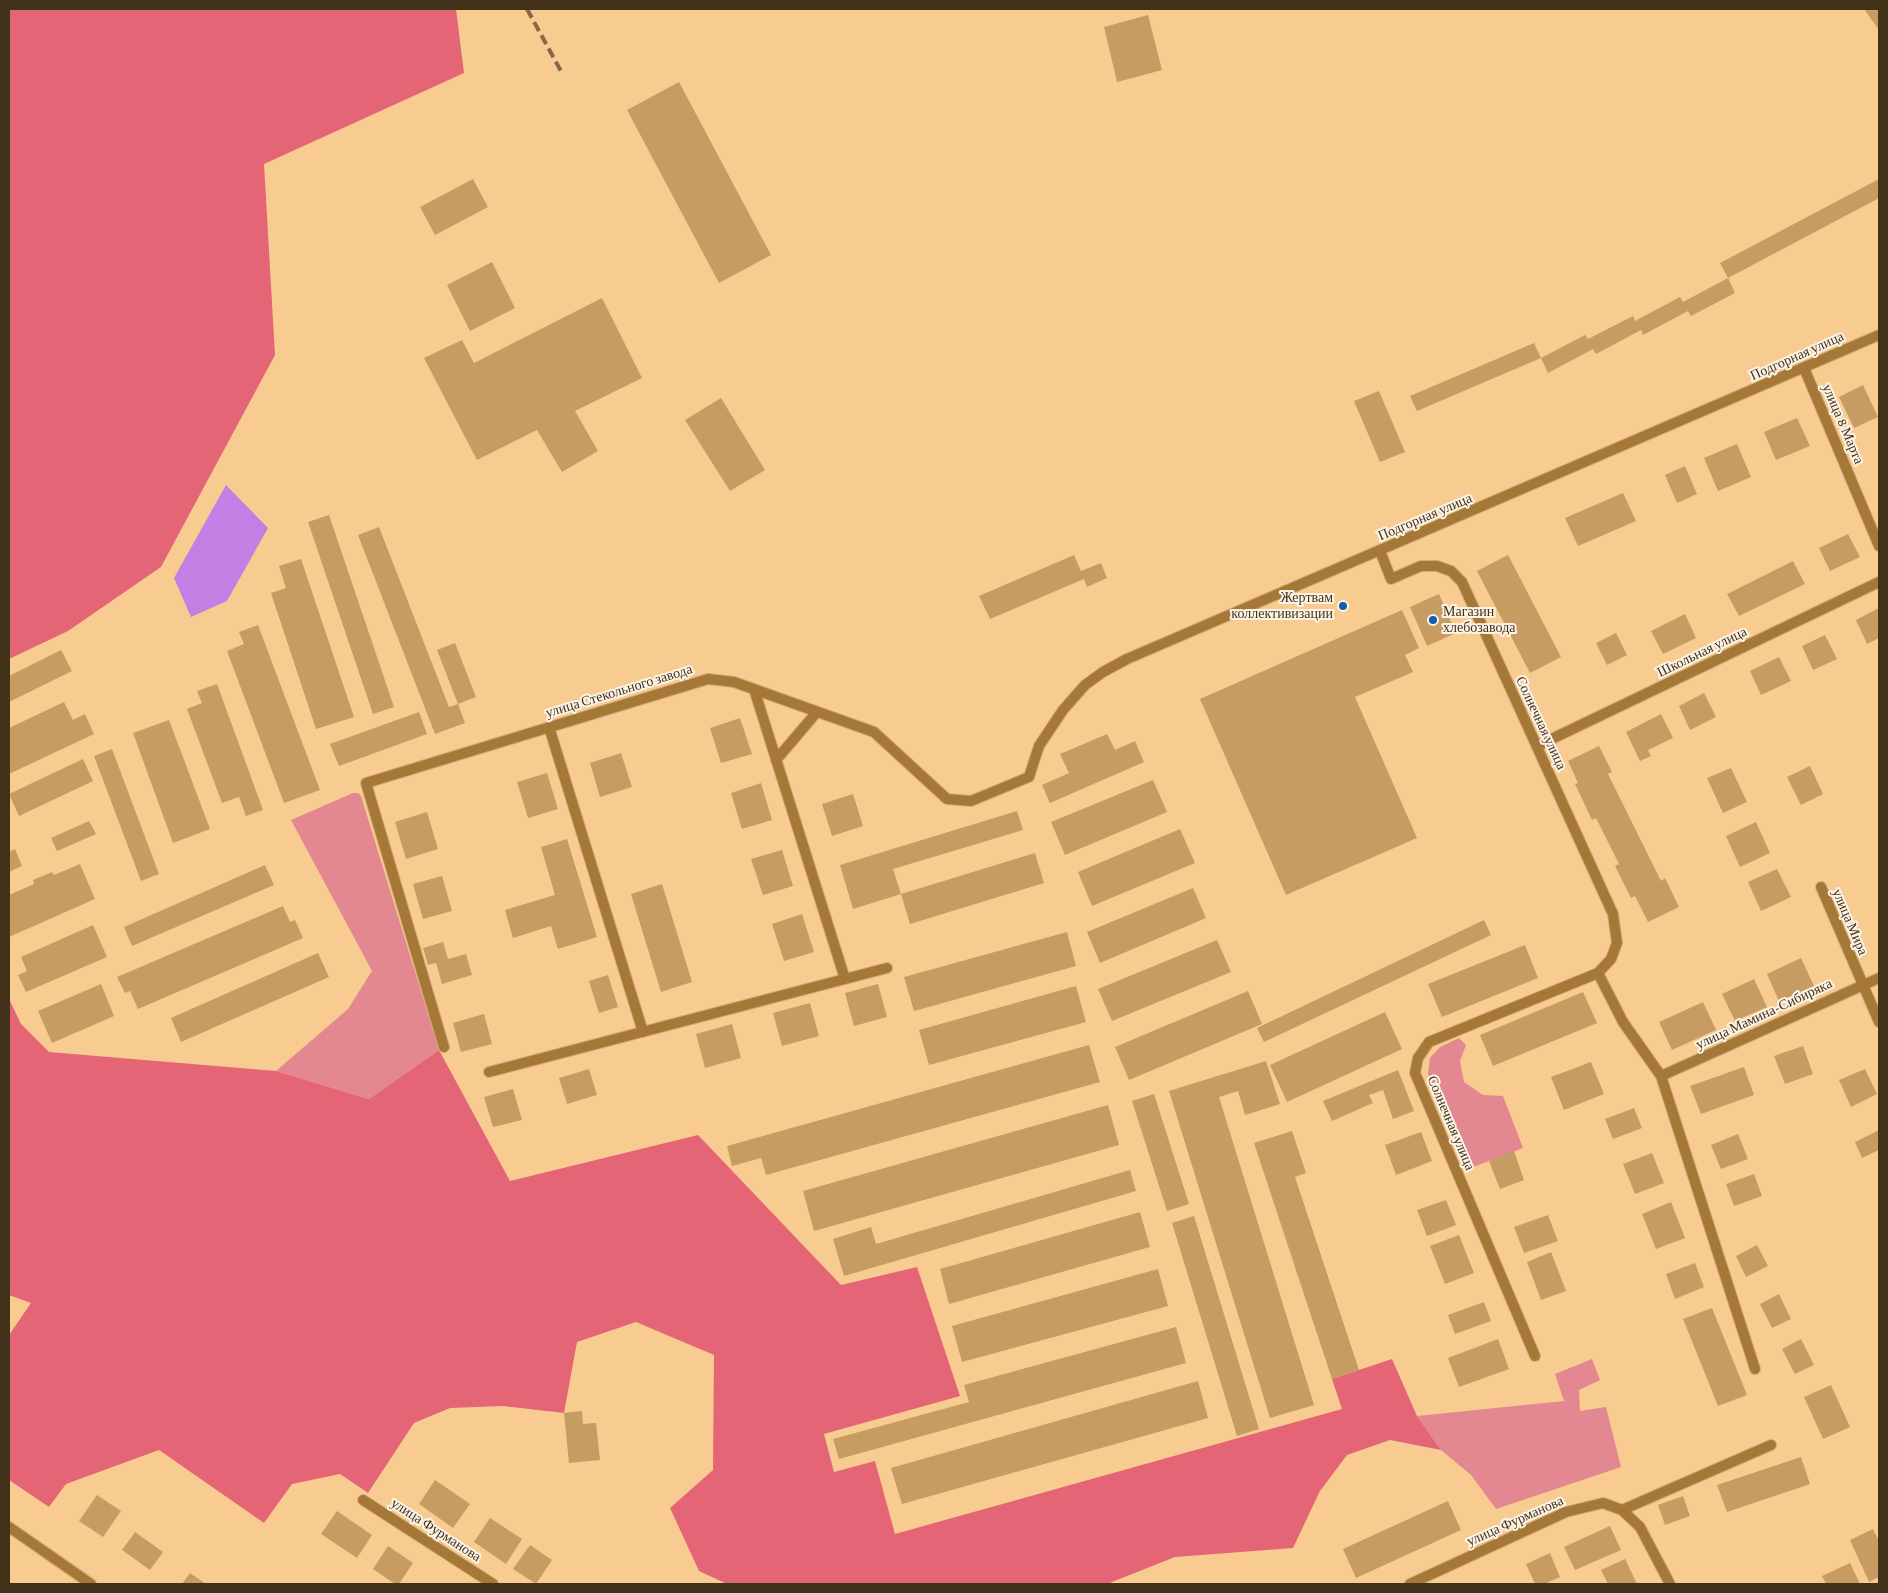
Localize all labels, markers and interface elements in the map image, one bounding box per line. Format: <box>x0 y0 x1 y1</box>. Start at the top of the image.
street label: Подгорная улица <box>1748 328 1846 384</box>
street label: улица 8 Марта <box>1819 381 1867 467</box>
street label: Подгорная улица <box>1375 490 1475 544</box>
place label: Жертвам коллективизации <box>1231 590 1333 622</box>
marker: Жертвам коллективизации <box>1337 600 1349 612</box>
place label: Магазин хлебозавода <box>1443 604 1516 636</box>
marker: Магазин хлебозавода <box>1427 614 1439 626</box>
street label: Школьная улица <box>1654 623 1750 681</box>
street label: улица Стекольного завода <box>544 661 694 721</box>
street label: Солнечная улица <box>1512 674 1570 772</box>
street label: улица Мира <box>1829 886 1871 958</box>
street label: улица Мамина-Сибиряка <box>1693 975 1835 1053</box>
street label: Солнечная улица <box>1424 1073 1478 1173</box>
street label: улица Фурманова <box>1464 1492 1566 1550</box>
street label: улица Фурманова <box>388 1495 484 1565</box>

